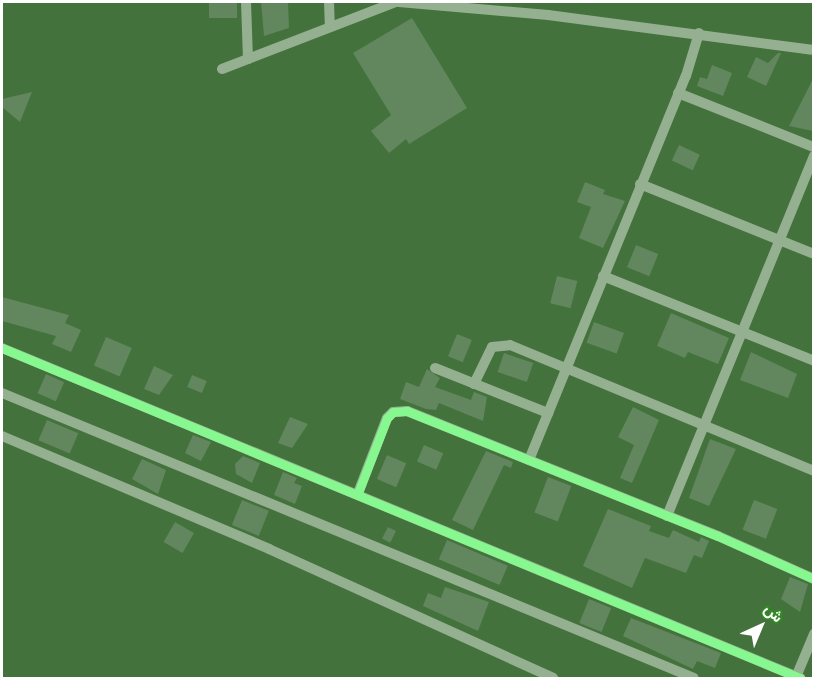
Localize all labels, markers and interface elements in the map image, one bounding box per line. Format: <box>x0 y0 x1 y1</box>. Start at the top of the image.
north arrow <box>731 596 791 656</box>
text: ش <box>760 599 787 626</box>

